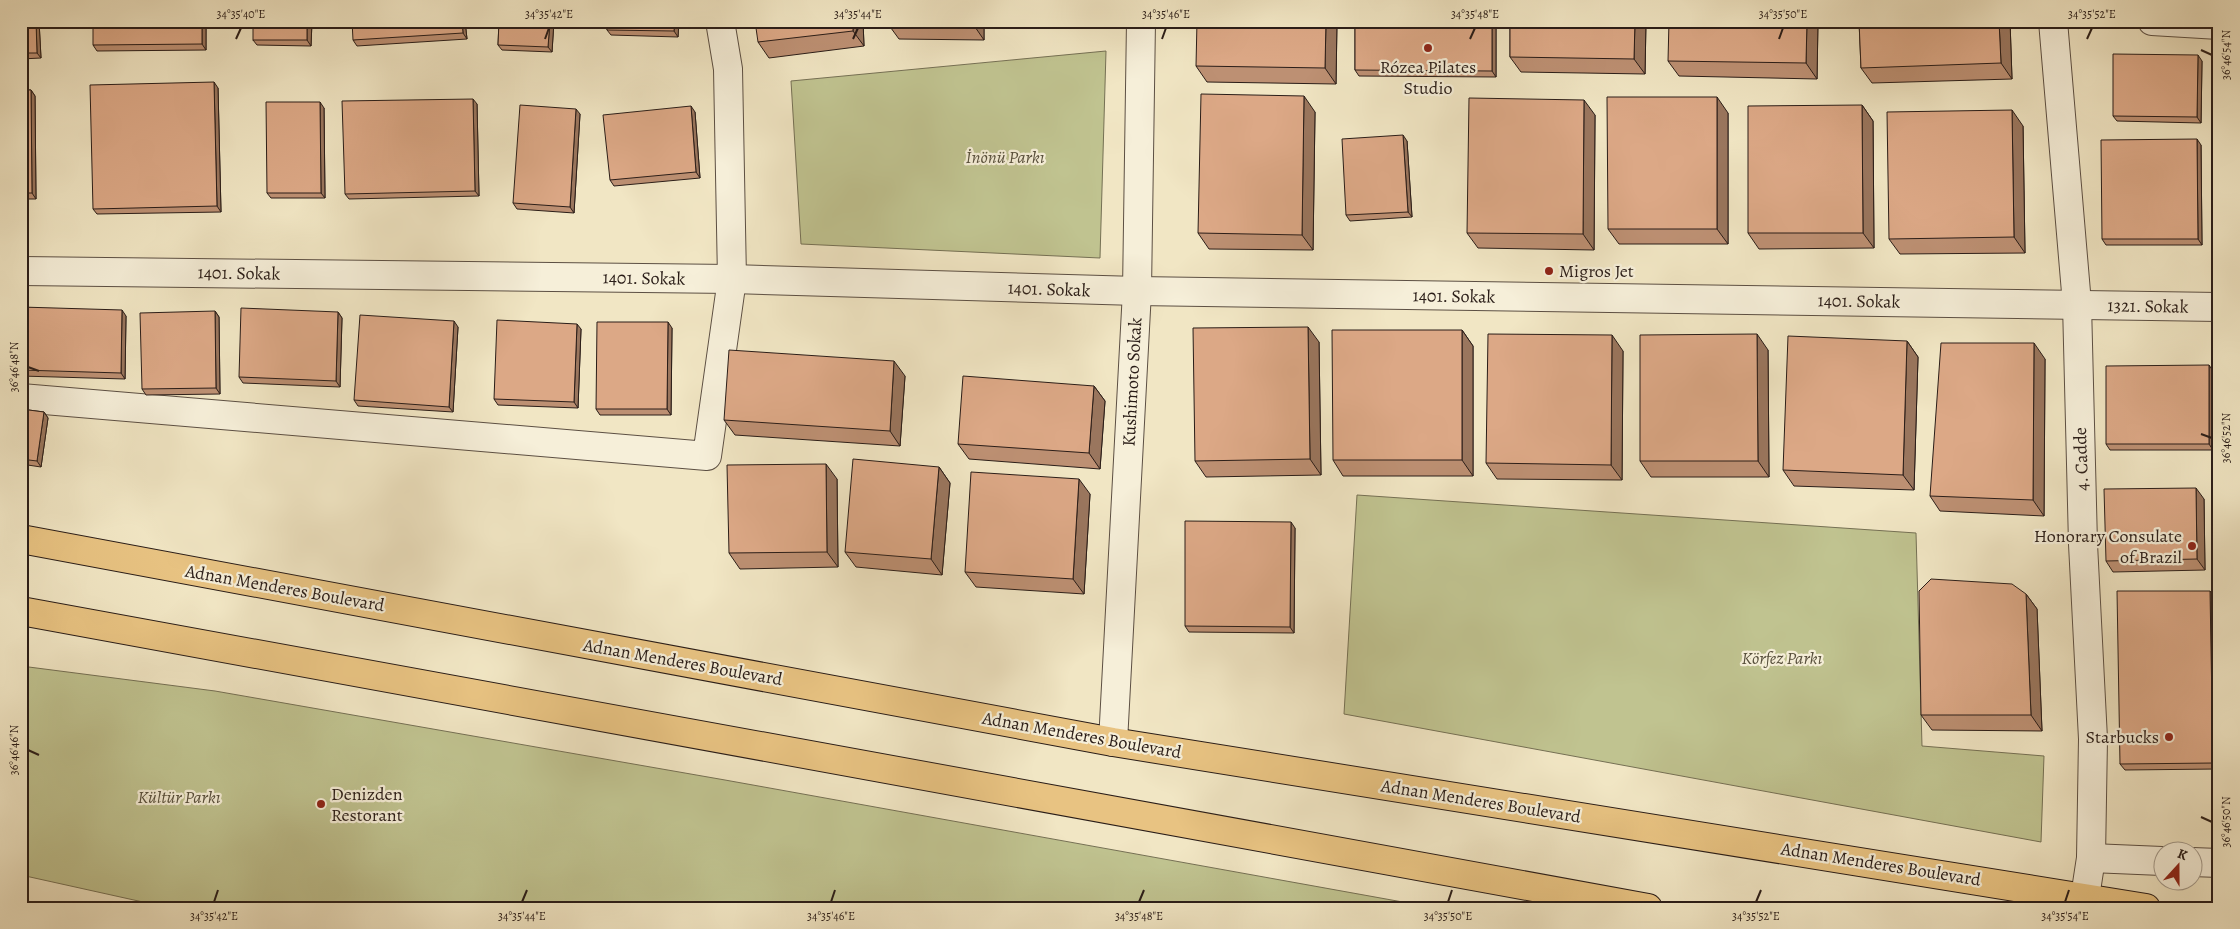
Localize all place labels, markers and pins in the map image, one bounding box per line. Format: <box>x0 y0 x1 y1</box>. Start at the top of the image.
marker: Rózea Pilates Studio <box>1422 42 1434 54</box>
place label: Rózea Pilates Studio <box>1380 55 1476 100</box>
place label: Migros Jet <box>1559 259 1634 283</box>
marker: Migros Jet <box>1543 265 1555 277</box>
place label: Honorary Consulate of Brazil <box>2034 524 2183 569</box>
marker: Honorary Consulate of Brazil <box>2186 540 2198 552</box>
place label: Starbucks <box>2086 725 2159 749</box>
marker: Starbucks <box>2163 731 2175 743</box>
place label: Denizden Restorant <box>331 782 403 827</box>
marker: Denizden Restorant <box>315 798 327 810</box>

